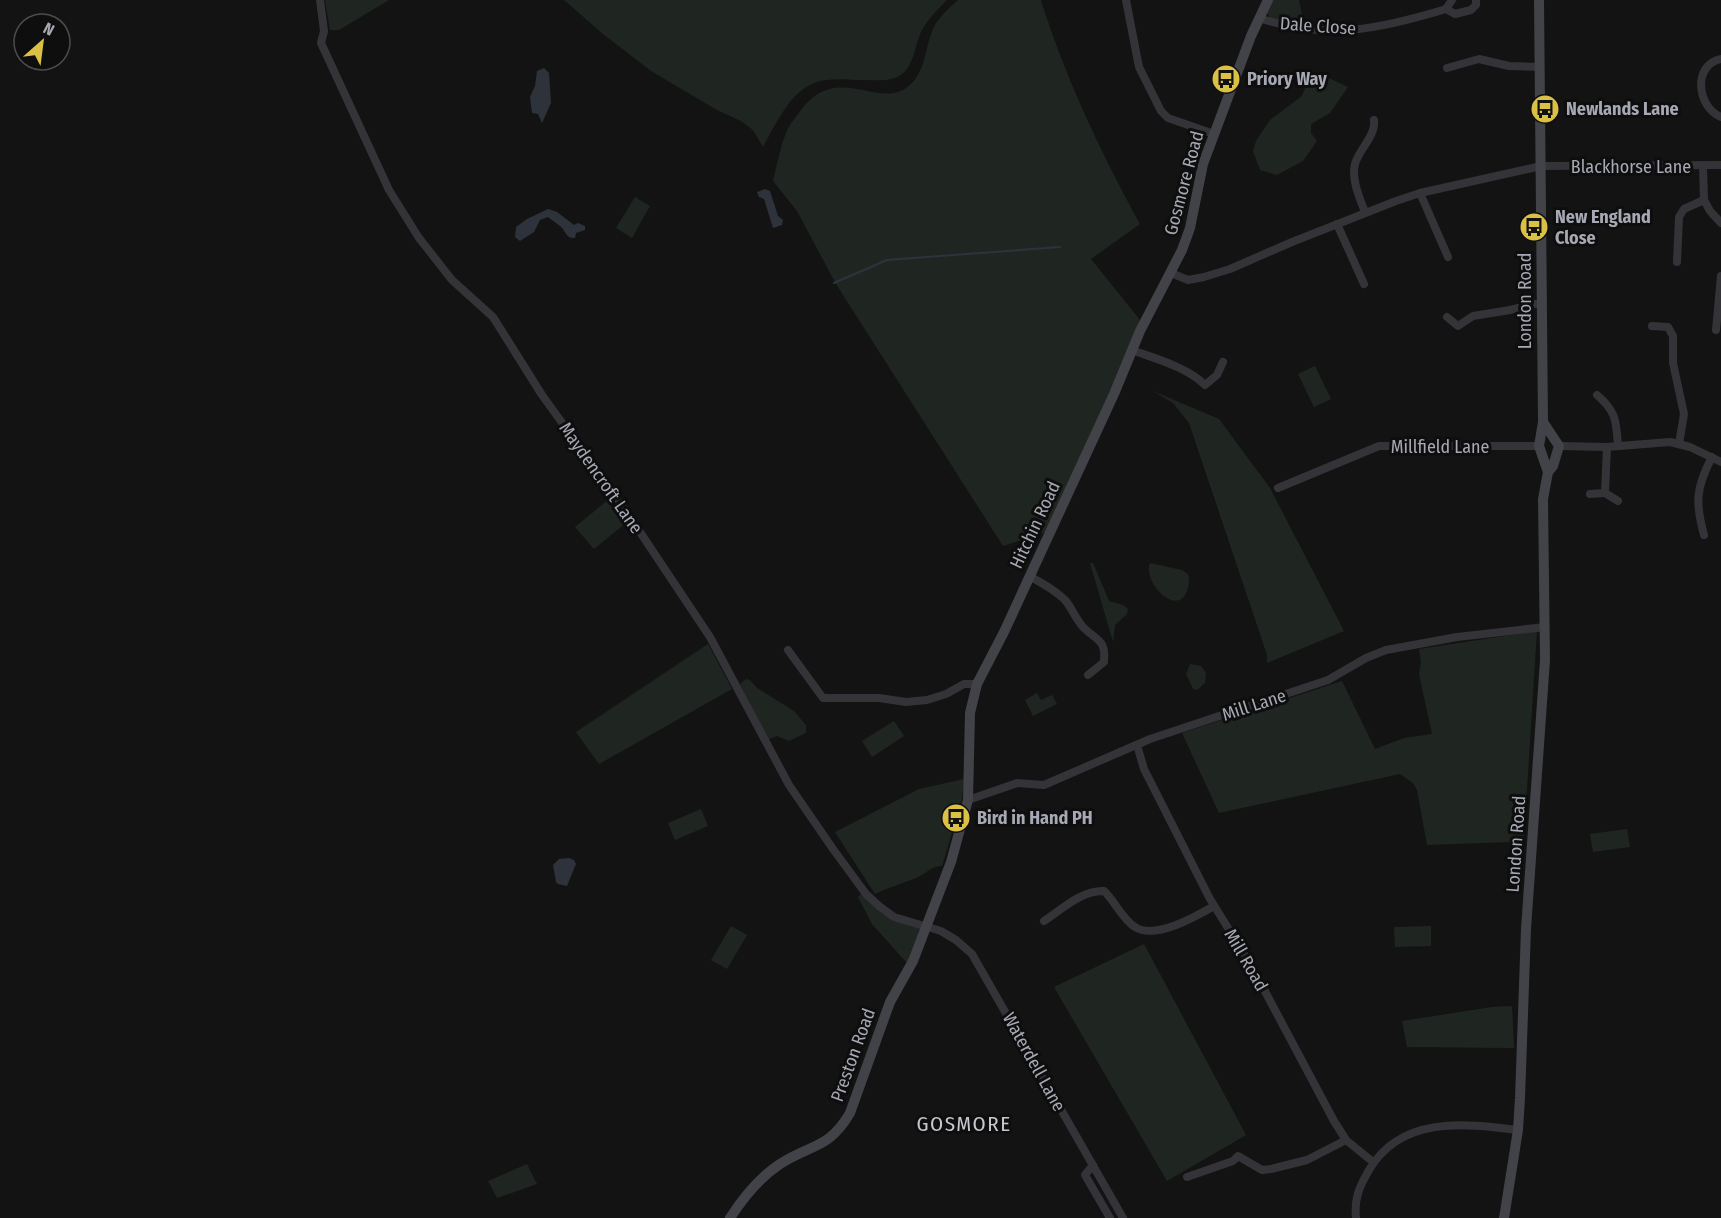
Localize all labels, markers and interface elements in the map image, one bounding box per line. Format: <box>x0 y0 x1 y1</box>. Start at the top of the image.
north arrow <box>12 12 72 72</box>
street label: Dale Close <box>1279 12 1357 40</box>
text: N <box>40 19 58 40</box>
bus stop icon: Priory Way <box>1210 63 1242 95</box>
place label: Priory Way <box>1247 68 1327 90</box>
bus stop icon: Newlands Lane <box>1529 93 1561 125</box>
place label: Newlands Lane <box>1566 98 1679 120</box>
street label: Gosmore Road <box>1160 128 1208 238</box>
street label: Blackhorse Lane <box>1571 156 1691 178</box>
place label: New England Close <box>1555 206 1651 249</box>
bus stop icon: New England Close <box>1518 211 1550 243</box>
street label: London Road <box>1514 253 1536 349</box>
street label: Maydencroft Lane <box>554 418 648 538</box>
street label: Millfield Lane <box>1391 436 1489 458</box>
street label: Hitchin Road <box>1005 478 1065 572</box>
street label: Mill Lane <box>1219 684 1289 726</box>
street label: London Road <box>1502 795 1530 893</box>
bus stop icon: Bird in Hand PH <box>940 802 972 834</box>
place label: Bird in Hand PH <box>977 807 1093 829</box>
street label: Mill Road <box>1219 925 1273 995</box>
street label: Preston Road <box>826 1005 880 1105</box>
street label: Waterdell Lane <box>998 1009 1070 1115</box>
district label: GOSMORE <box>916 1111 1012 1137</box>

